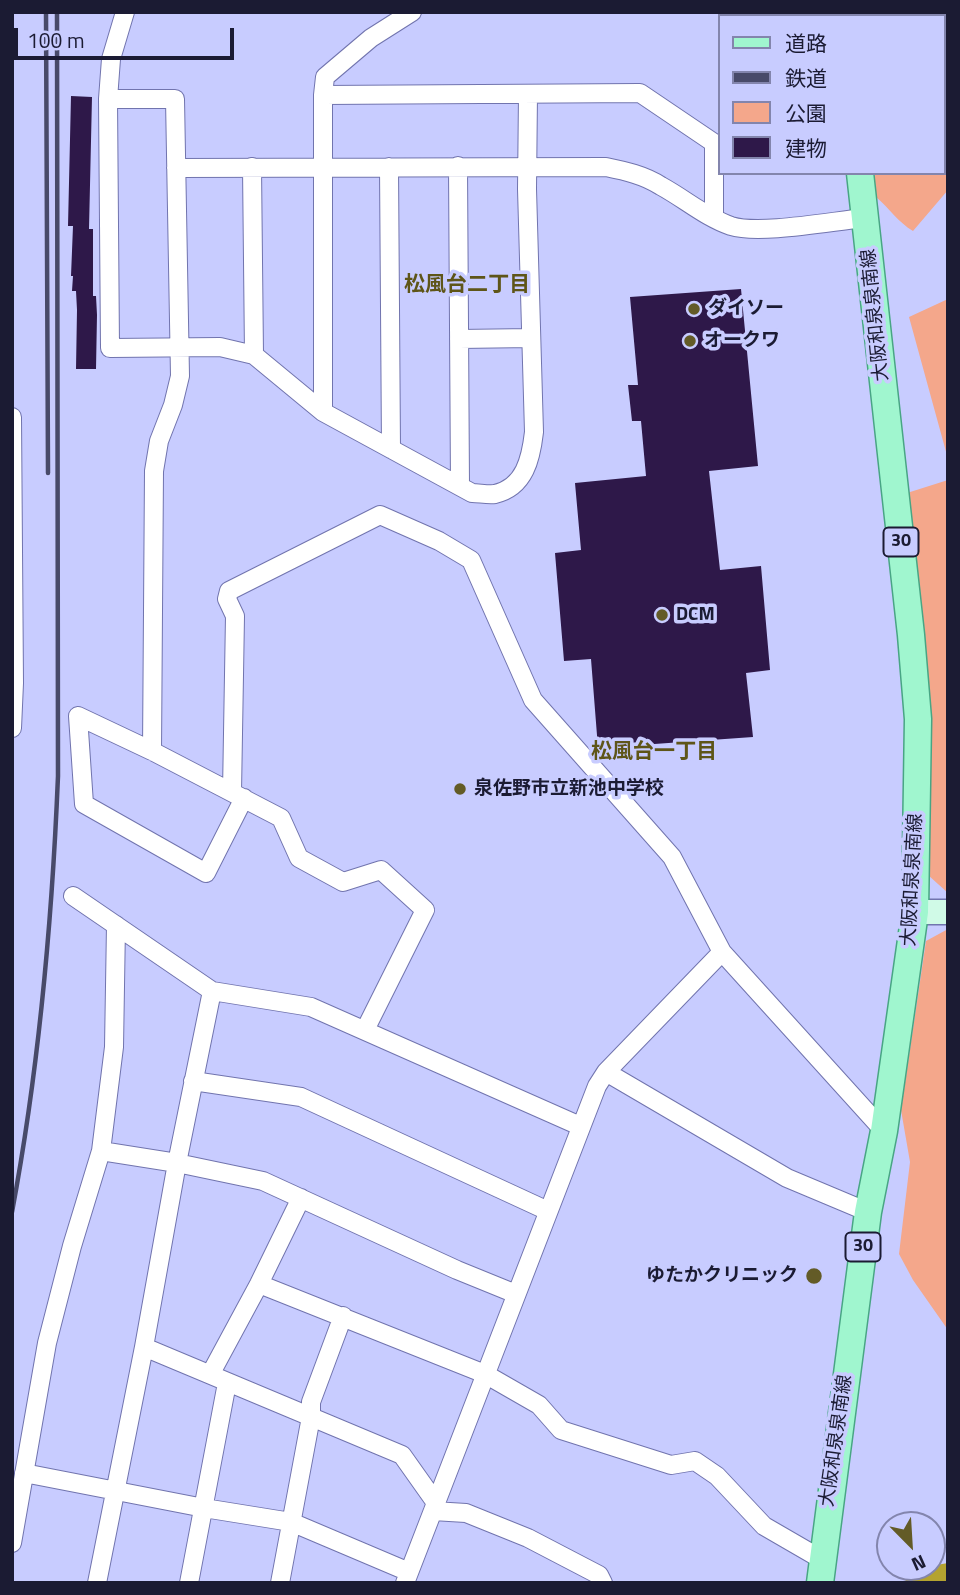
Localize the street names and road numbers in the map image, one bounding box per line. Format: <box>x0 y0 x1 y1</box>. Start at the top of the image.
street label: 大阪和泉泉南線 <box>858 248 894 382</box>
road number: 30 <box>884 528 918 556</box>
street label: 大阪和泉泉南線 <box>898 813 928 947</box>
road number: 30 <box>846 1232 880 1262</box>
street label: 大阪和泉泉南線 <box>816 1374 858 1508</box>

